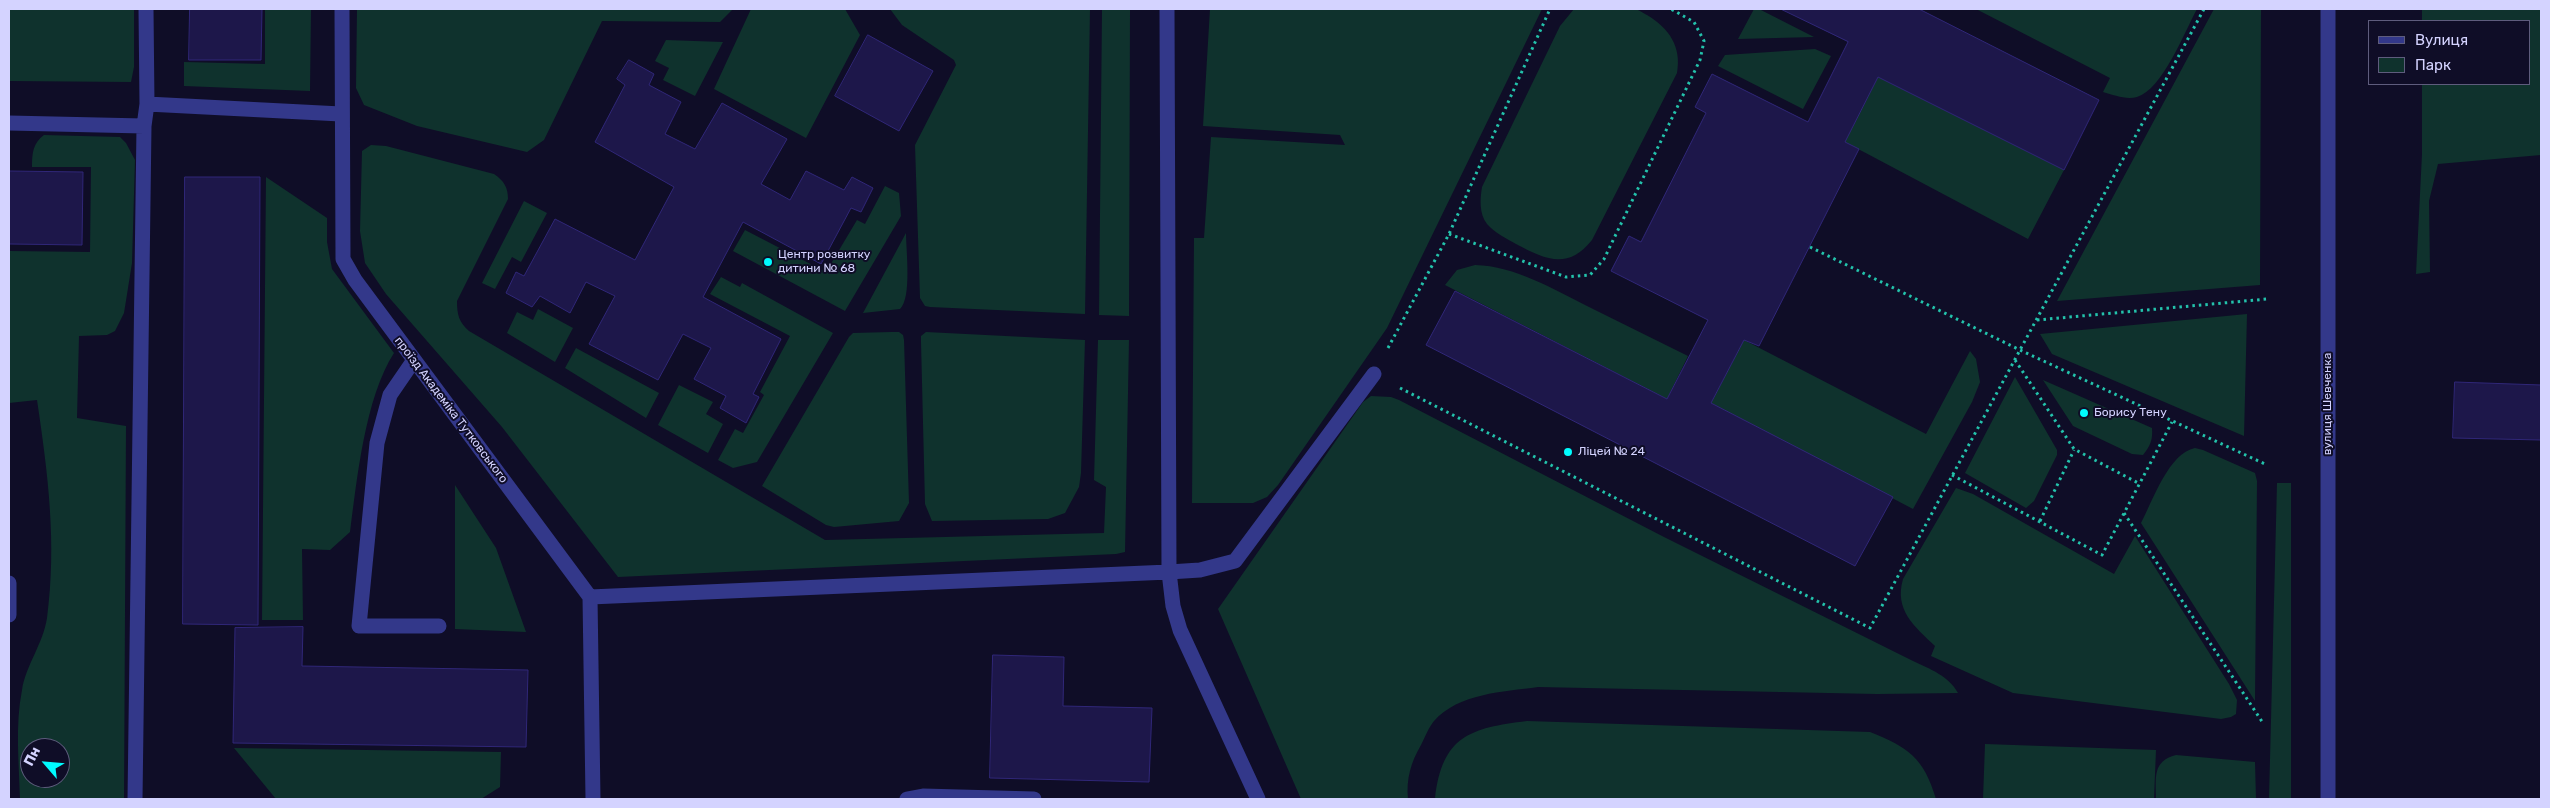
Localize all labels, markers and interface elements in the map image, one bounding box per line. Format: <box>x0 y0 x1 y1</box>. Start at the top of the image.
legend <box>2368 20 2530 85</box>
text: Вулиця <box>2415 31 2468 49</box>
text: Парк <box>2415 56 2451 74</box>
place label: Центр розвитку дитини № 68 <box>778 248 870 276</box>
marker: Центр розвитку дитини № 68 <box>762 256 774 268</box>
street label: проїзд Академіка Тутковського <box>391 334 511 486</box>
street label: вулиця Шевченка <box>2321 353 2335 455</box>
place label: Борису Тену <box>2094 406 2167 420</box>
marker: Борису Тену <box>2078 407 2090 419</box>
place label: Ліцей № 24 <box>1578 445 1645 459</box>
marker: Ліцей № 24 <box>1562 446 1574 458</box>
north arrow <box>20 738 70 788</box>
text: Пн <box>20 744 44 769</box>

